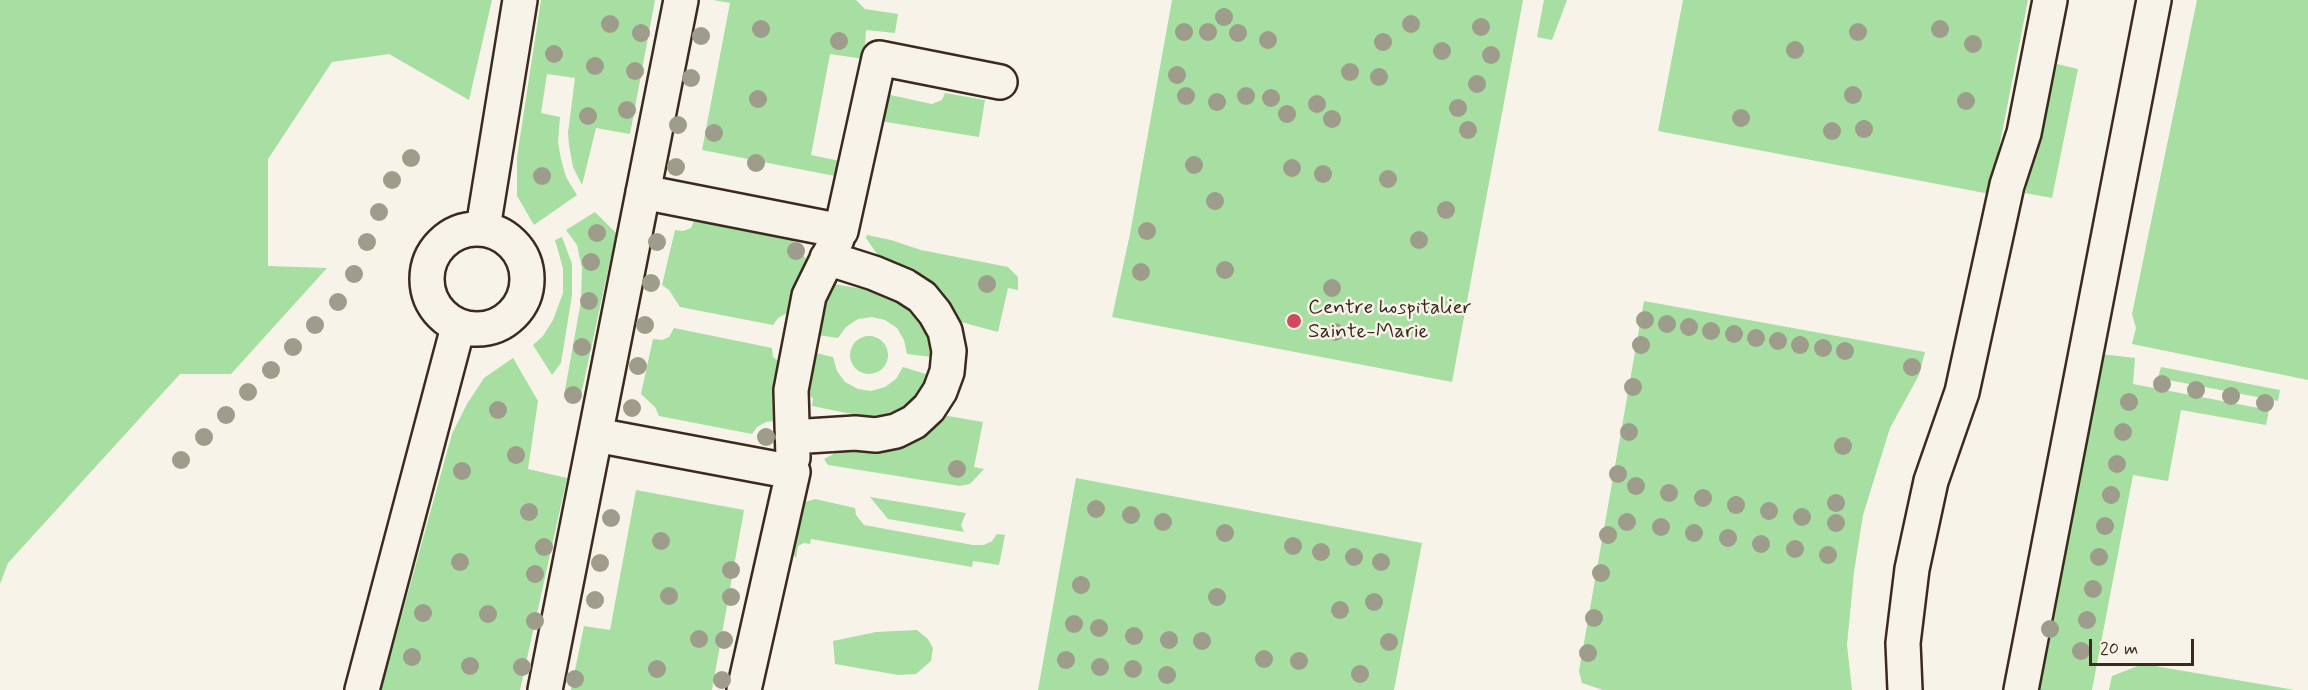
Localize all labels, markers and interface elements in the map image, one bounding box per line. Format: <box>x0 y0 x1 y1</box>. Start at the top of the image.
place label: Centre hospitalier Sainte-Marie <box>1308 296 1472 346</box>
marker: Centre hospitalier Sainte-Marie <box>1285 312 1303 330</box>
scale bar <box>2092 627 2197 665</box>
text: 20 m <box>2100 637 2138 661</box>

